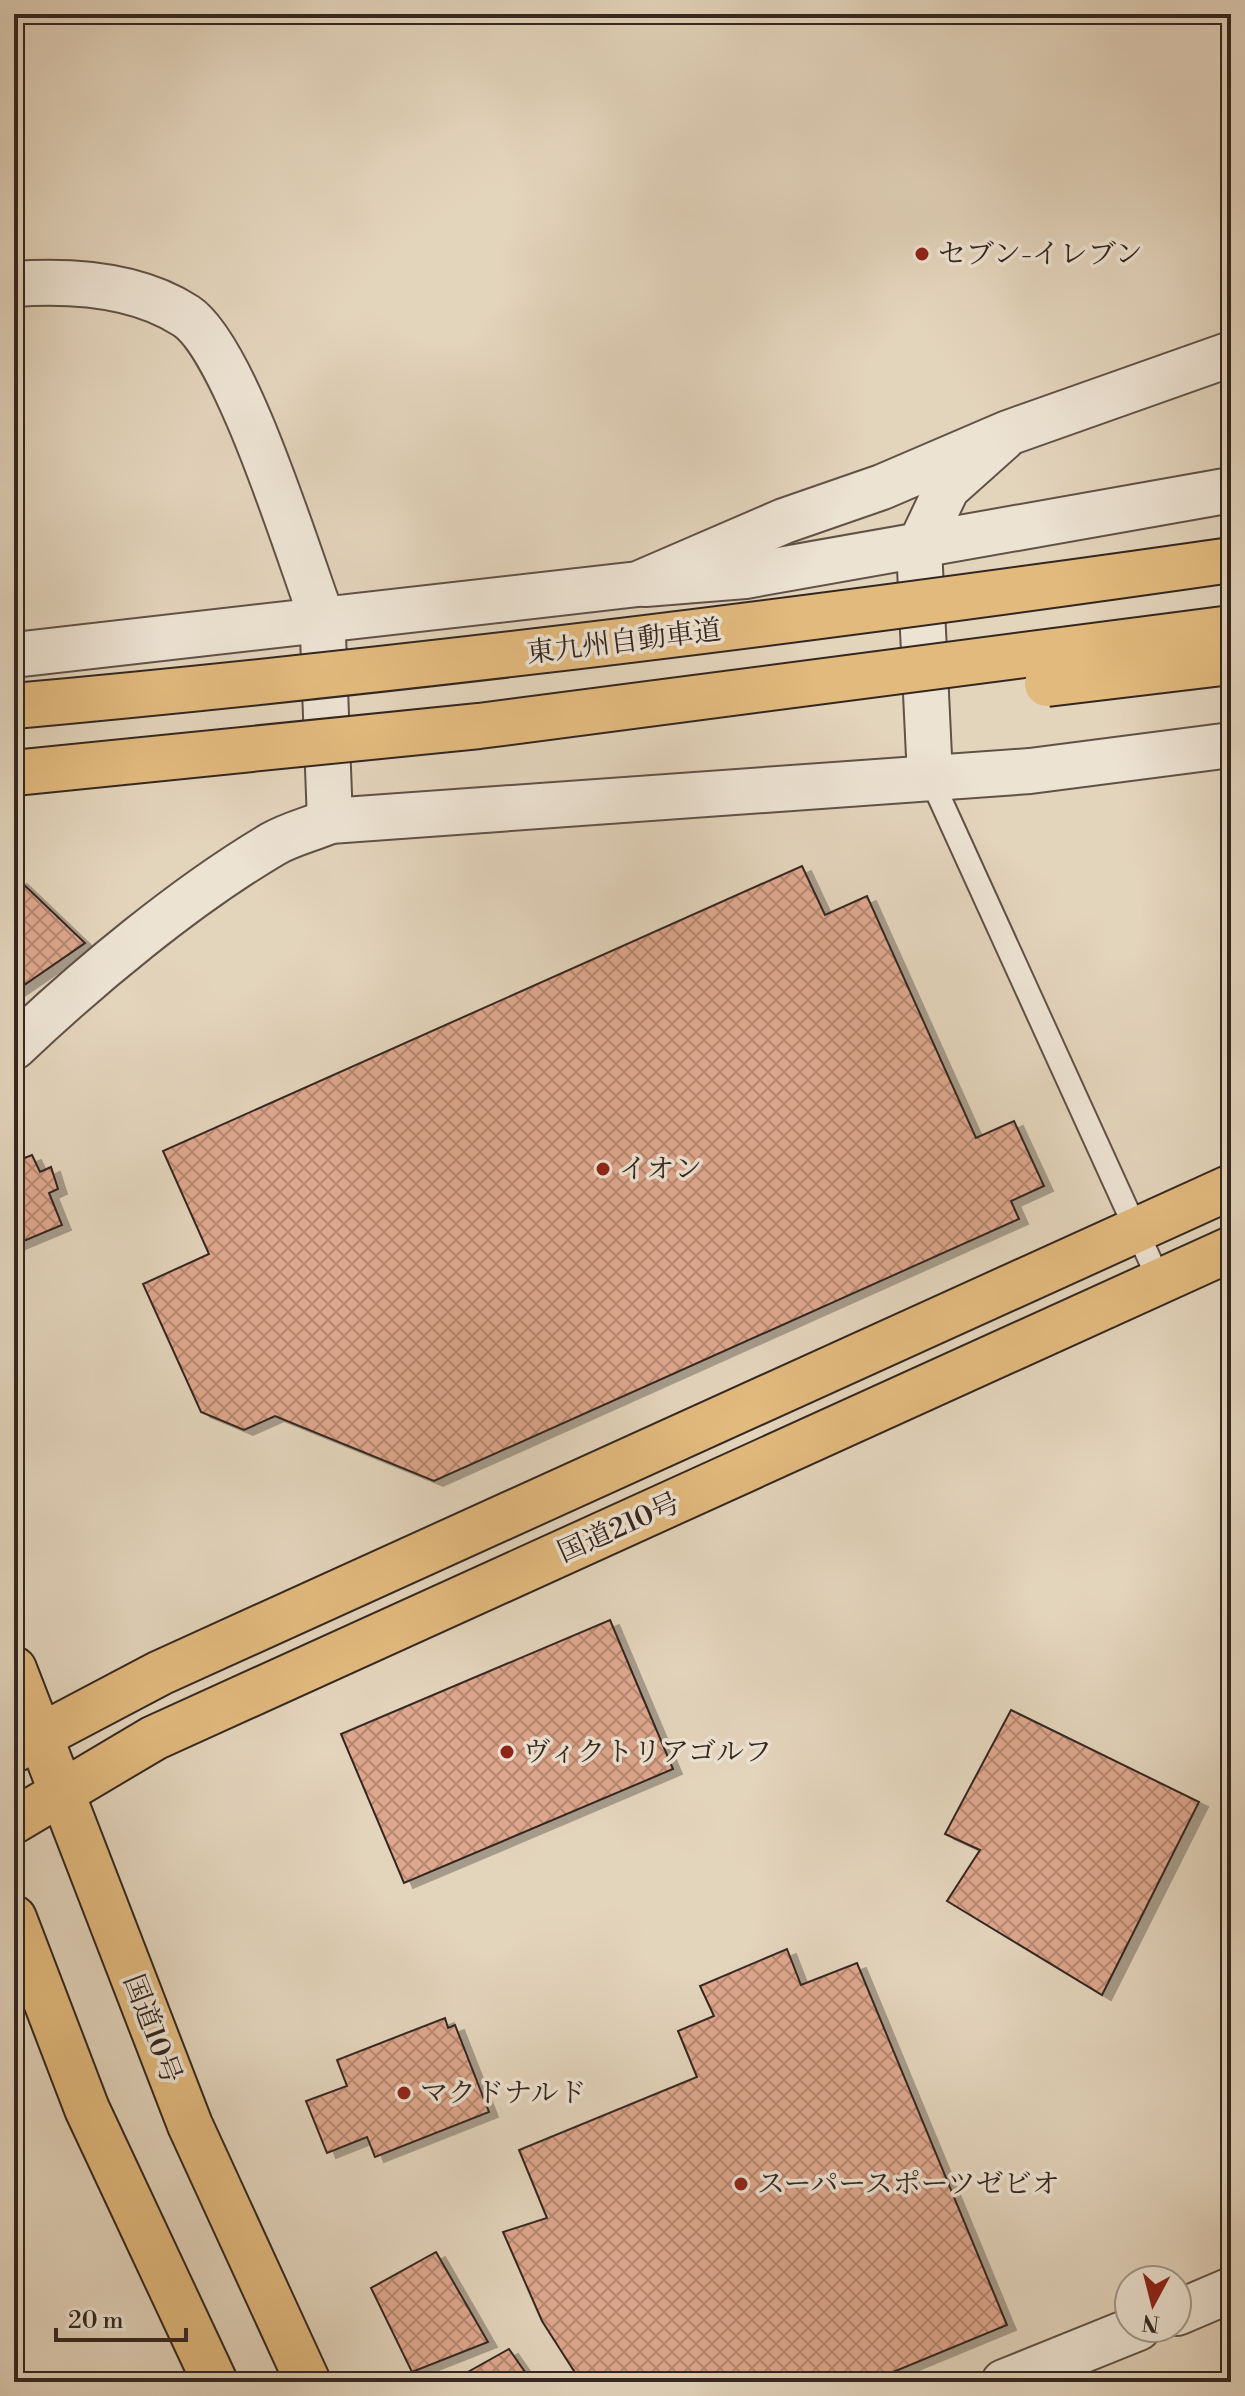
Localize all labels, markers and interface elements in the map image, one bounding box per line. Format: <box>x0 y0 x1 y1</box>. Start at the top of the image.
place label: セブン-イレブン <box>938 237 1143 272</box>
marker: セブン-イレブン <box>913 245 931 263</box>
street label: 東九州自動車道 <box>525 613 723 671</box>
place label: イオン <box>619 1152 702 1187</box>
marker: イオン <box>594 1160 612 1178</box>
street label: 国道210号 <box>552 1486 686 1570</box>
place label: ヴィクトリアゴルフ <box>523 1735 772 1770</box>
marker: ヴィクトリアゴルフ <box>498 1743 516 1761</box>
street label: 国道10号 <box>115 1970 189 2088</box>
place label: マクドナルド <box>420 2076 587 2111</box>
marker: マクドナルド <box>395 2084 413 2102</box>
place label: スーパースポーツゼビオ <box>757 2167 1060 2202</box>
marker: スーパースポーツゼビオ <box>732 2175 750 2193</box>
north arrow <box>1113 2264 1193 2344</box>
scale bar <box>56 2292 186 2342</box>
text: 20 m <box>68 2306 124 2336</box>
text: N <box>1140 2308 1161 2337</box>

